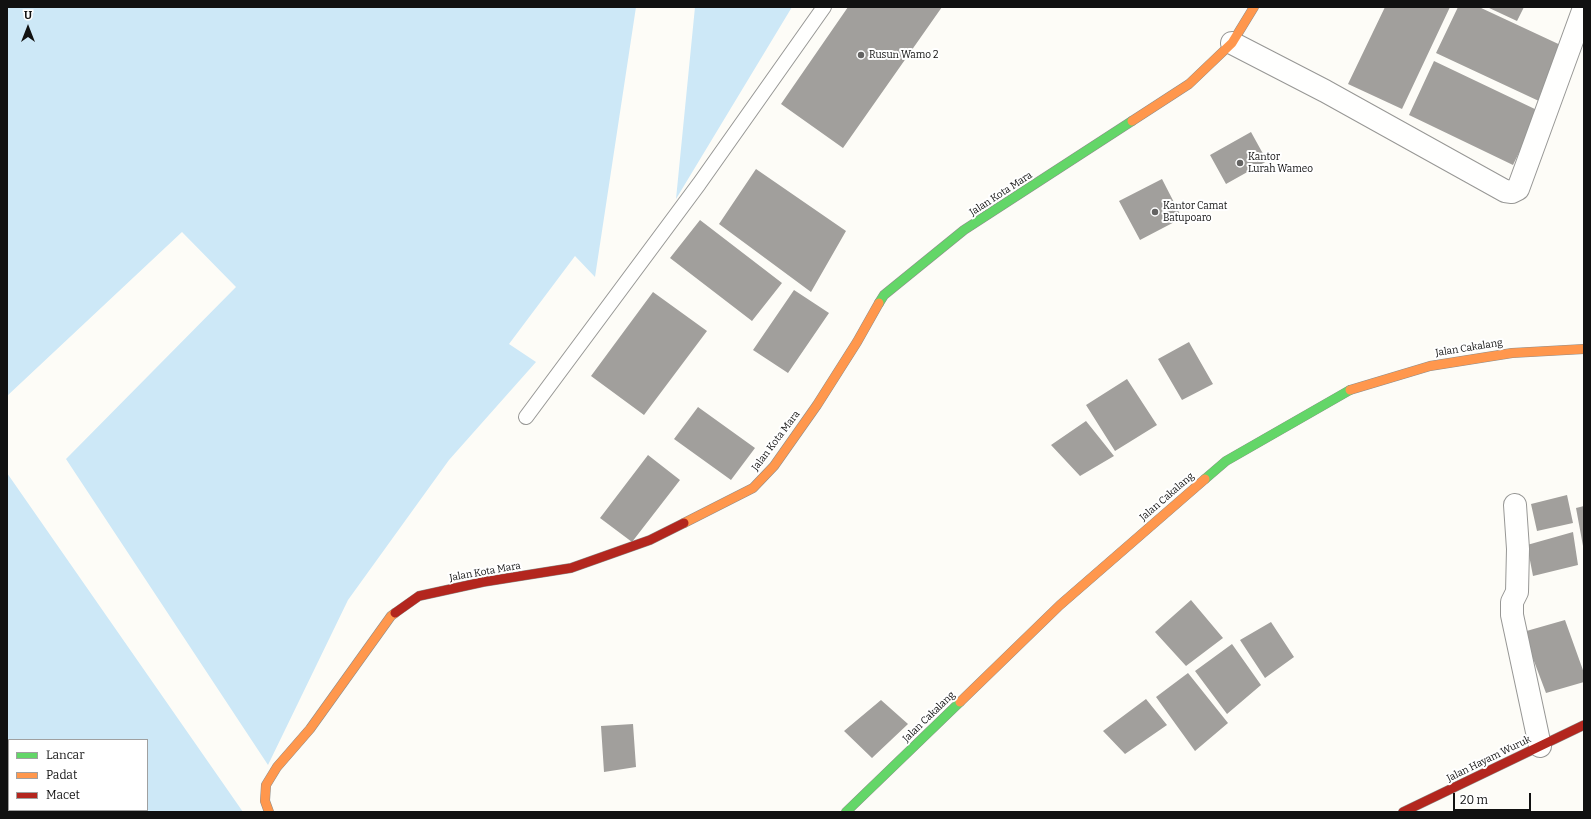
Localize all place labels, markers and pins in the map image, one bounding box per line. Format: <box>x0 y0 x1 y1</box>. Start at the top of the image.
place label: Rusun Wamo 2 <box>869 49 939 61</box>
marker: Rusun Wamo 2 <box>856 50 866 60</box>
place label: Kantor Lurah Wameo <box>1248 151 1313 174</box>
marker: Kantor Lurah Wameo <box>1235 158 1245 168</box>
place label: Kantor Camat Batupoaro <box>1163 200 1227 224</box>
marker: Kantor Camat Batupoaro <box>1150 207 1160 217</box>

